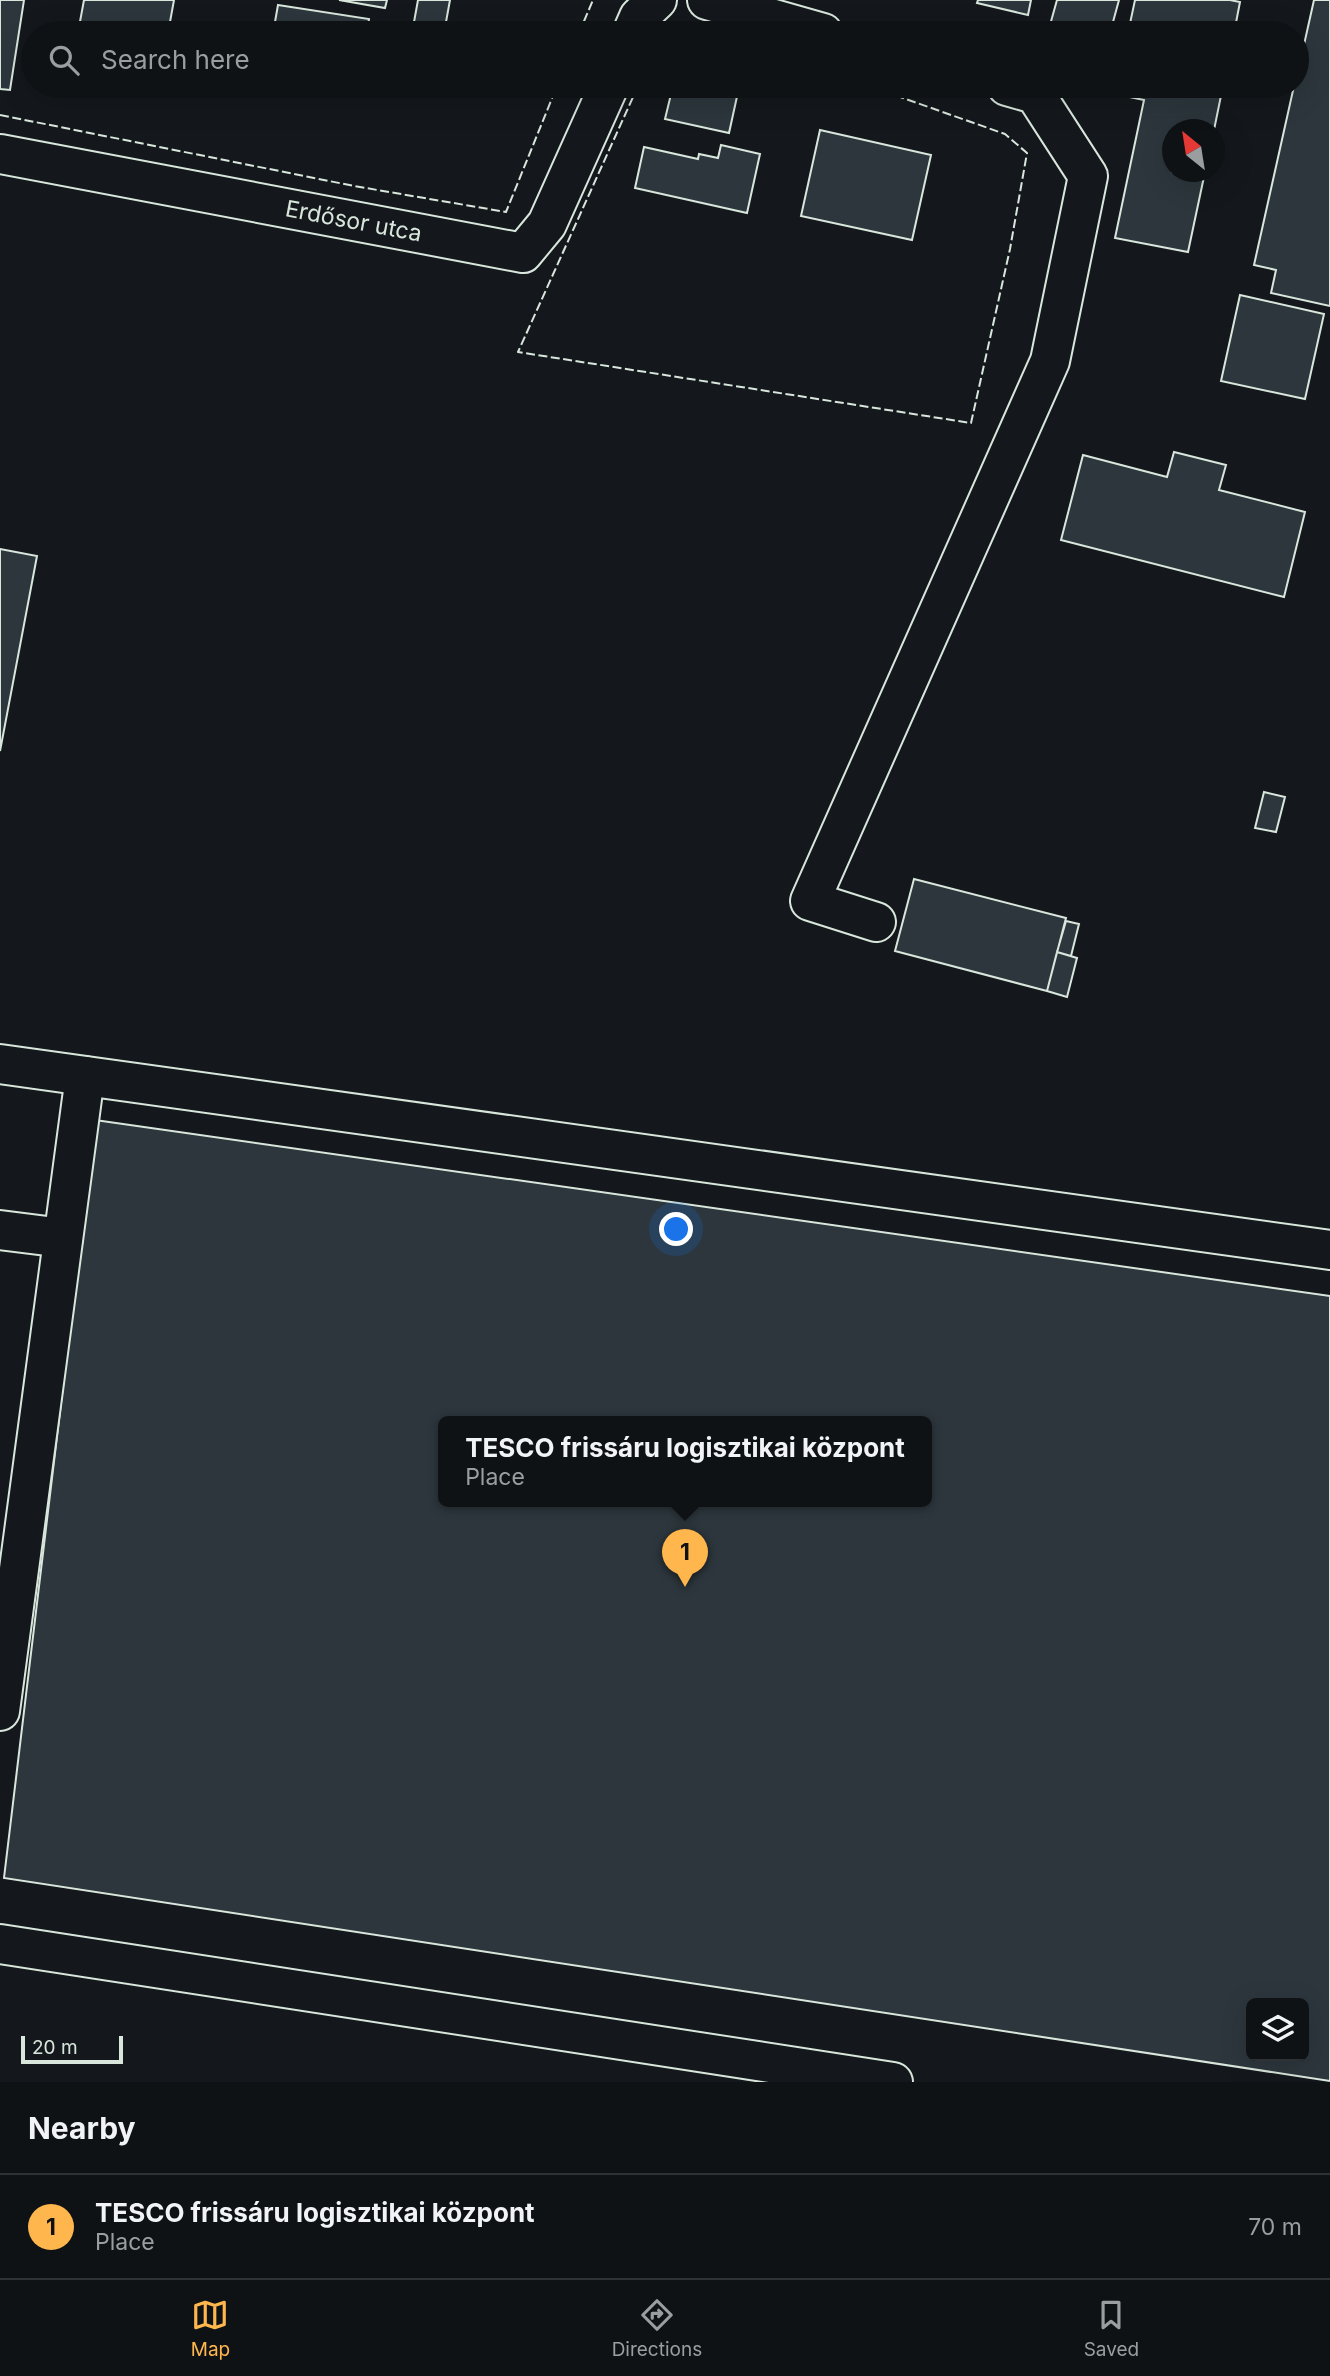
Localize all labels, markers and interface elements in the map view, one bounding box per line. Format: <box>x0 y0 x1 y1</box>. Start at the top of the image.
search box <box>21 21 1309 98</box>
icon: search <box>45 41 83 79</box>
text: Search here <box>101 44 250 75</box>
north arrow <box>1162 119 1225 182</box>
street label: Erdősor utca <box>283 194 424 248</box>
your location <box>659 1212 693 1246</box>
popup <box>438 1416 932 1507</box>
text: TESCO frissáru logisztikai központ <box>465 1432 905 1463</box>
text: Place <box>465 1463 525 1491</box>
pin: 1 <box>662 1529 708 1587</box>
map controls <box>1246 1998 1309 2061</box>
button: layers <box>1246 1998 1309 2061</box>
scale bar <box>21 2033 122 2065</box>
text: 20 m <box>32 2036 78 2059</box>
text: Nearby <box>28 2110 136 2146</box>
text: TESCO frissáru logisztikai központ <box>95 2197 535 2228</box>
text: 1 <box>46 2213 56 2241</box>
text: 70 m <box>1248 2213 1302 2241</box>
text: Place <box>95 2228 155 2256</box>
tab: Map <box>191 2296 230 2361</box>
tab: Directions <box>612 2296 702 2361</box>
tab: Saved <box>1084 2296 1139 2361</box>

